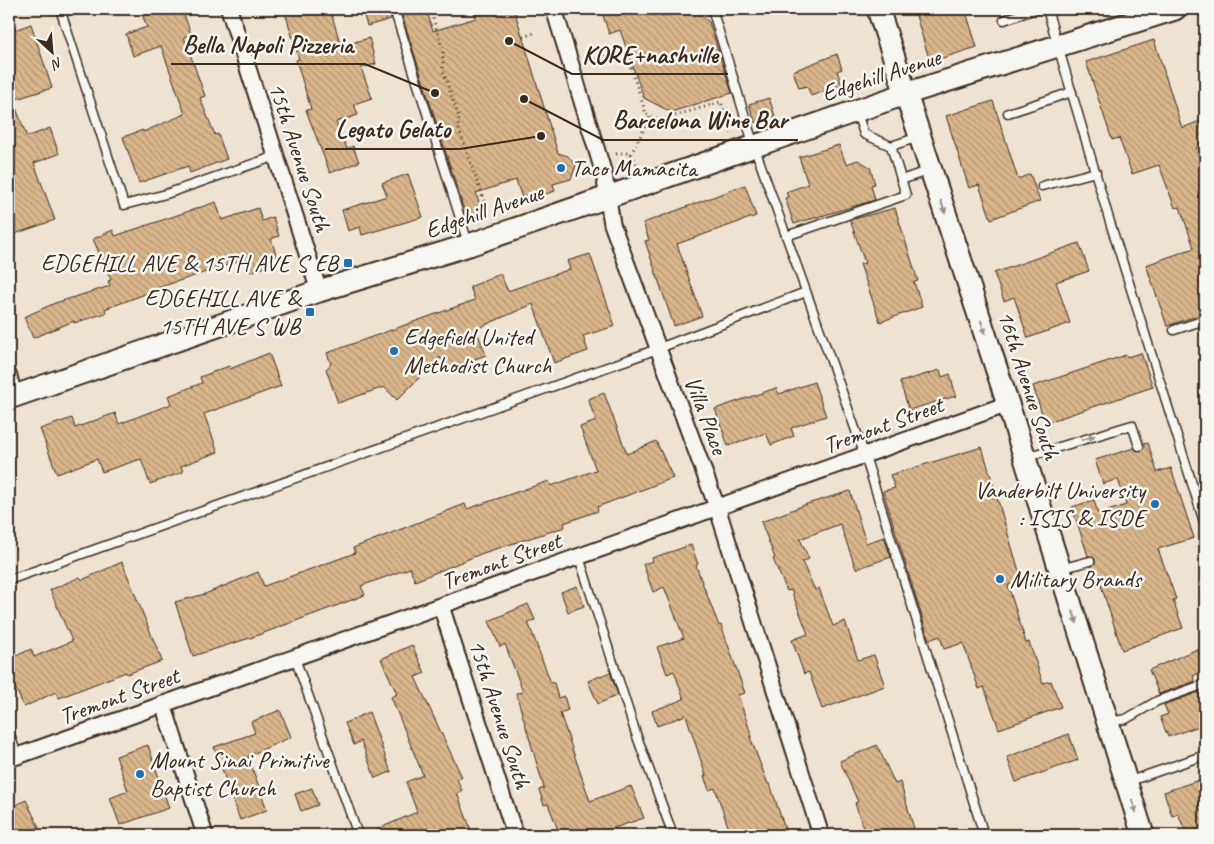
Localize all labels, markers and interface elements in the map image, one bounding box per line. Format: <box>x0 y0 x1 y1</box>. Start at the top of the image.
callout: Bella Napoli Pizzeria <box>171 24 365 64</box>
north arrow <box>28 28 78 78</box>
text: Bella Napoli Pizzeria <box>183 29 356 61</box>
callout: KORE+nashville <box>572 34 728 74</box>
text: KORE+nashville <box>582 39 720 71</box>
street label: Edgehill Avenue <box>818 41 946 108</box>
text: N <box>48 54 65 74</box>
street label: 15th Avenue South <box>262 79 339 236</box>
callout: Barcelona Wine Bar <box>603 100 798 140</box>
text: Barcelona Wine Bar <box>613 104 790 136</box>
callout: Legato Gelato <box>325 109 460 149</box>
text: Legato Gelato <box>336 113 452 145</box>
place label: Taco Mamacita <box>571 153 699 183</box>
marker: Taco Mamacita <box>555 162 567 174</box>
street label: Edgehill Avenue <box>421 176 549 245</box>
one-way arrow <box>940 199 947 214</box>
place label: EDGEHILL AVE & 15TH AVE S EB <box>41 248 340 278</box>
marker: EDGEHILL AVE & 15TH AVE S EB <box>342 257 354 269</box>
place label: EDGEHILL AVE & 15TH AVE S WB <box>145 283 302 341</box>
marker: EDGEHILL AVE & 15TH AVE S WB <box>304 306 316 318</box>
street label: 16th Avenue South <box>991 307 1068 464</box>
one-way arrow <box>980 320 988 335</box>
place label: Edgefield United Methodist Church <box>404 322 552 380</box>
marker: Edgefield United Methodist Church <box>388 345 400 357</box>
street label: Villa Place <box>677 372 735 460</box>
street label: Tremont Street <box>819 389 949 460</box>
one-way arrow <box>1080 434 1095 442</box>
place label: Vanderbilt University : ISIS & ISDE <box>975 475 1148 533</box>
marker: Vanderbilt University : ISIS & ISDE <box>1149 498 1161 510</box>
street label: Tremont Street <box>437 525 567 596</box>
place label: Military Brands <box>1010 564 1143 594</box>
marker: Military Brands <box>994 573 1006 585</box>
one-way arrow <box>1072 610 1080 625</box>
street label: 15th Avenue South <box>462 636 539 793</box>
street label: Tremont Street <box>55 660 185 731</box>
place label: Mount Sinai Primitive Baptist Church <box>150 745 331 803</box>
marker: Mount Sinai Primitive Baptist Church <box>134 768 146 780</box>
one-way arrow <box>1131 798 1139 813</box>

